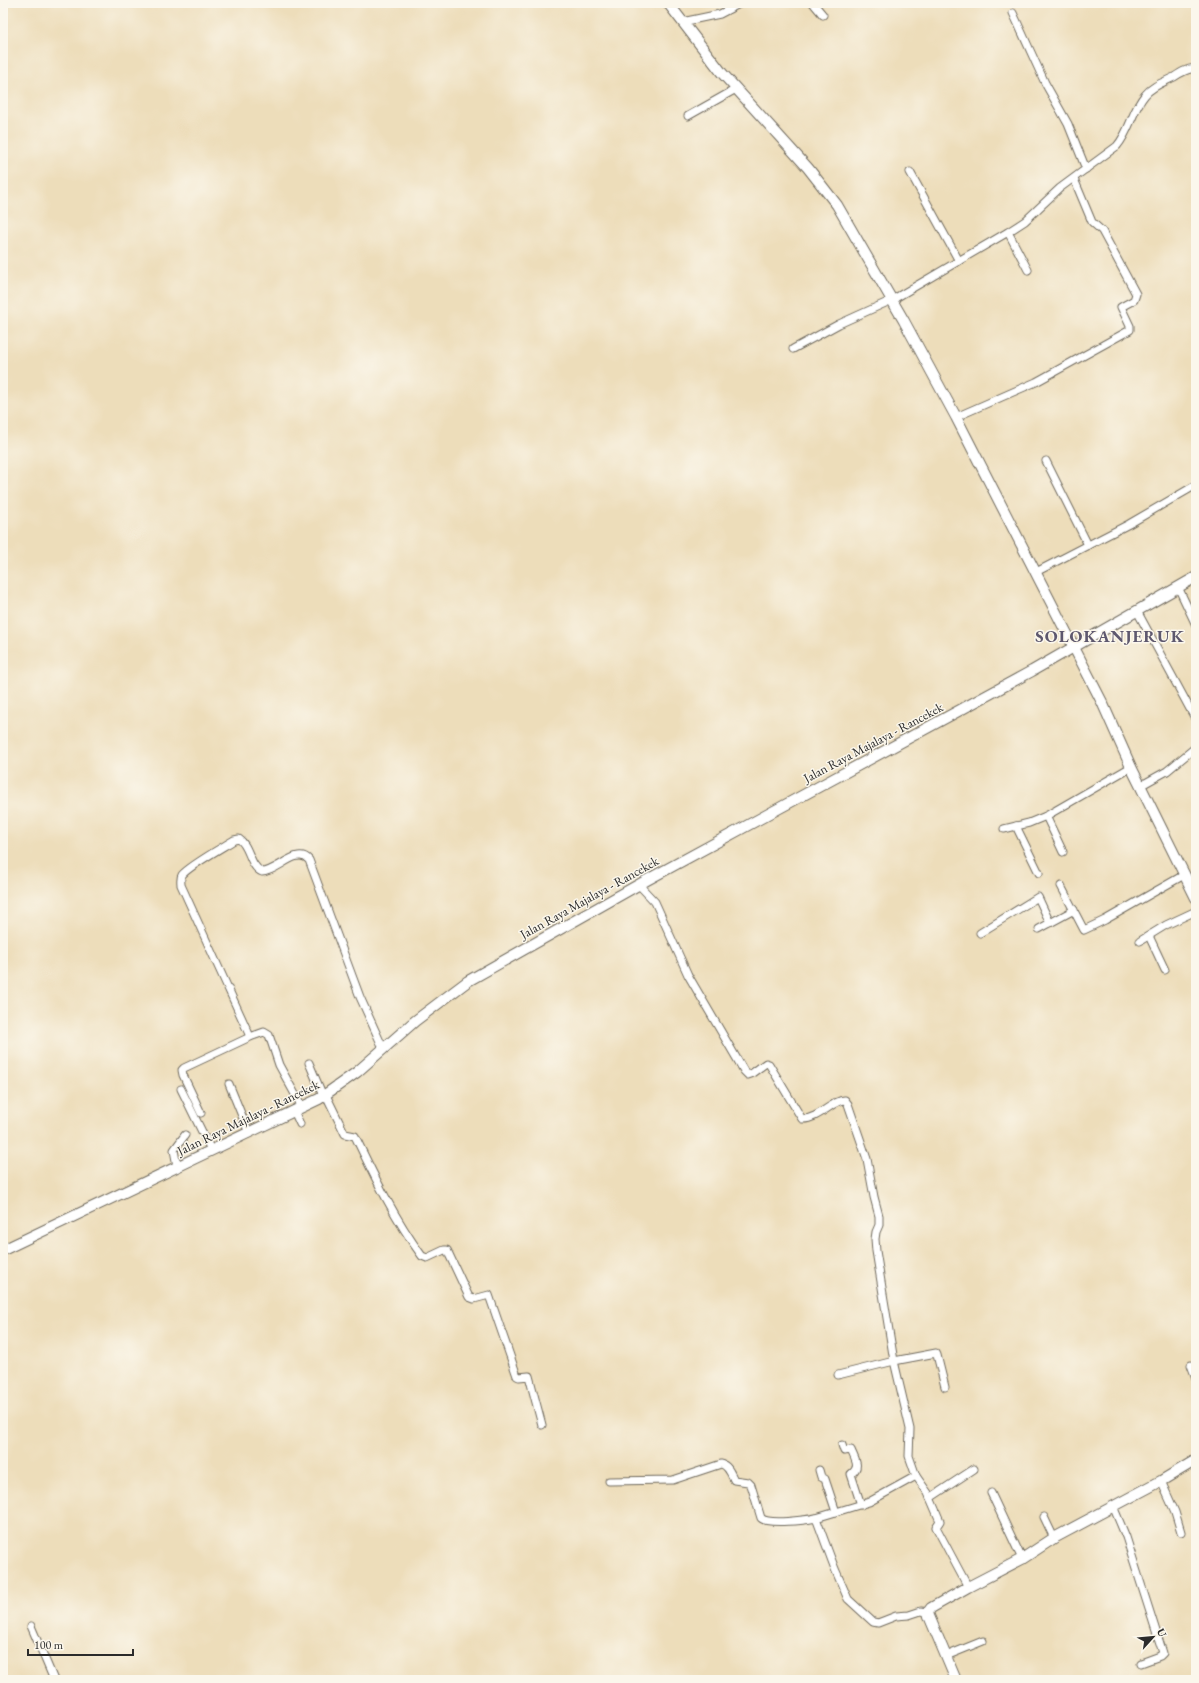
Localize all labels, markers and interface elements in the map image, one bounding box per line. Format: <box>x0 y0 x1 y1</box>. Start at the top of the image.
district label: SOLOKANJERUK <box>1035 625 1185 647</box>
street label: Jalan Raya Majalaya - Rancekek <box>800 698 947 787</box>
street label: Jalan Raya Majalaya - Rancekek <box>516 852 662 943</box>
street label: Jalan Raya Majalaya - Rancekek <box>174 1075 323 1160</box>
north arrow <box>1133 1617 1173 1657</box>
text: U <box>1154 1626 1170 1640</box>
scale bar <box>28 1631 133 1657</box>
text: 100 m <box>34 1637 64 1653</box>

